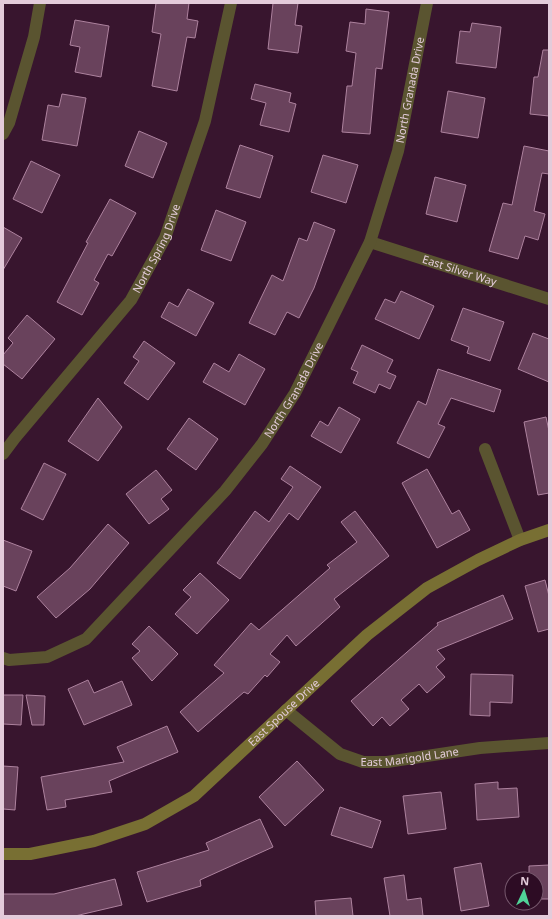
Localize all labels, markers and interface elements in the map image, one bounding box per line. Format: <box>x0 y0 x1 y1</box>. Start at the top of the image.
street label: North Granada Drive <box>392 36 427 144</box>
street label: North Spring Drive <box>128 202 183 295</box>
street label: East Silver Way <box>421 251 499 289</box>
street label: North Granada Drive <box>260 339 326 440</box>
street label: East Spouse Drive <box>244 675 322 749</box>
street label: East Marigold Lane <box>361 743 460 769</box>
north arrow <box>504 871 544 911</box>
text: N <box>520 873 530 888</box>

